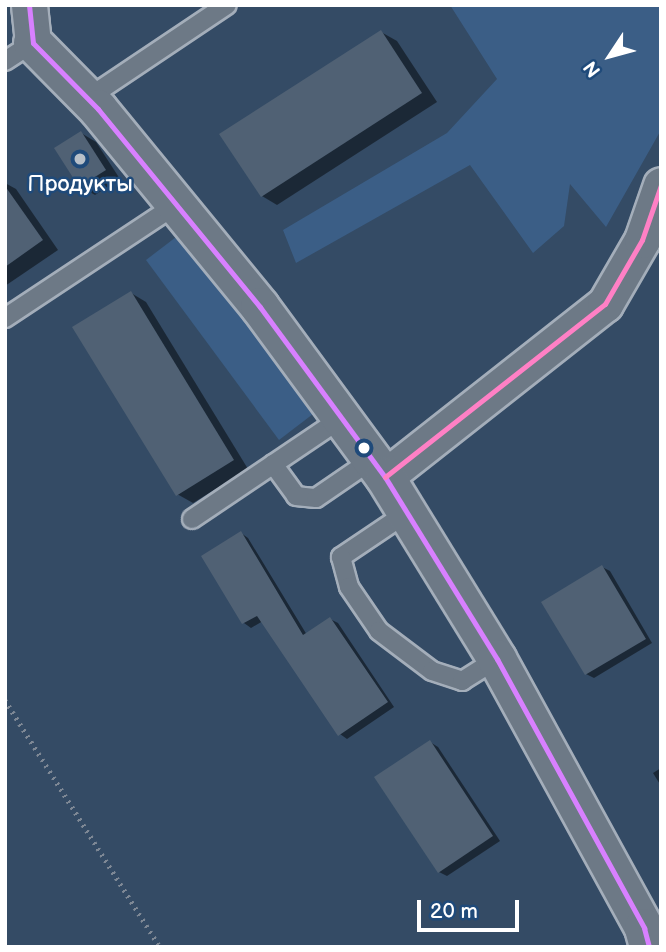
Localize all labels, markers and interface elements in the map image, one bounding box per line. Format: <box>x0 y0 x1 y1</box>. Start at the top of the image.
north arrow <box>575 21 645 91</box>
text: N <box>579 56 606 81</box>
marker: Продукты <box>72 151 88 167</box>
place label: Продукты <box>27 170 133 198</box>
unlabelled marker <box>357 441 371 455</box>
scale bar <box>421 886 522 930</box>
text: 20 m <box>430 899 478 924</box>

